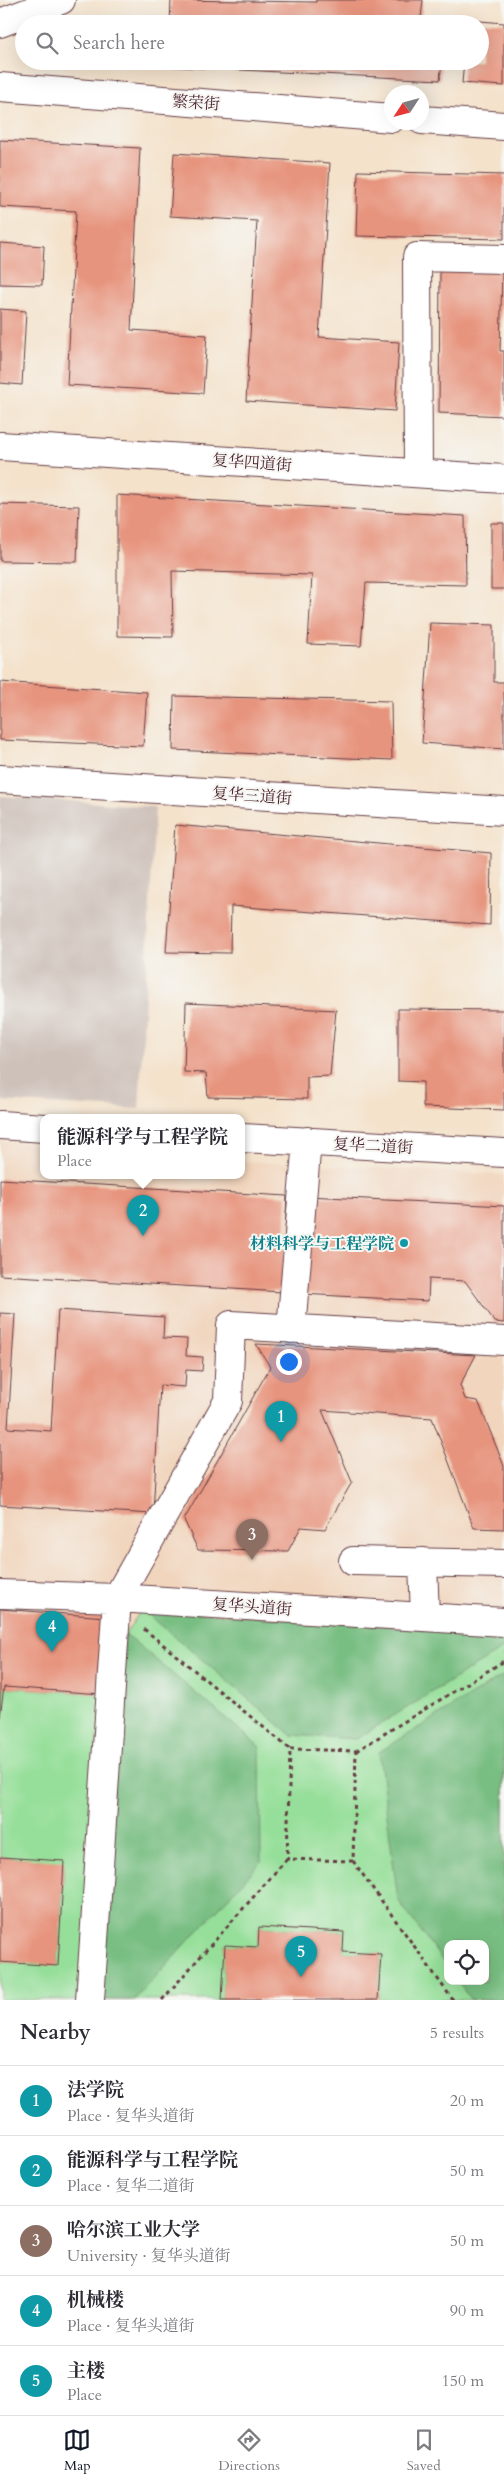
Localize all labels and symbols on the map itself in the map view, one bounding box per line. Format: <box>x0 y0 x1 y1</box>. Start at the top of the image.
north arrow <box>384 85 429 130</box>
street label: 繁荣街 <box>171 90 221 116</box>
street label: 复华四道街 <box>211 449 293 477</box>
street label: 复华三道街 <box>211 782 293 810</box>
street label: 复华二道街 <box>332 1133 413 1159</box>
pin: 2 <box>127 1195 159 1236</box>
place label: 材料科学与工程学院 <box>250 1233 394 1255</box>
marker: 材料科学与工程学院 <box>398 1237 410 1249</box>
your location <box>276 1349 302 1375</box>
pin: 1 <box>265 1401 297 1442</box>
pin: 3 <box>236 1519 268 1560</box>
street label: 复华头道街 <box>211 1593 293 1621</box>
pin: 4 <box>36 1611 68 1652</box>
pin: 5 <box>285 1936 317 1977</box>

